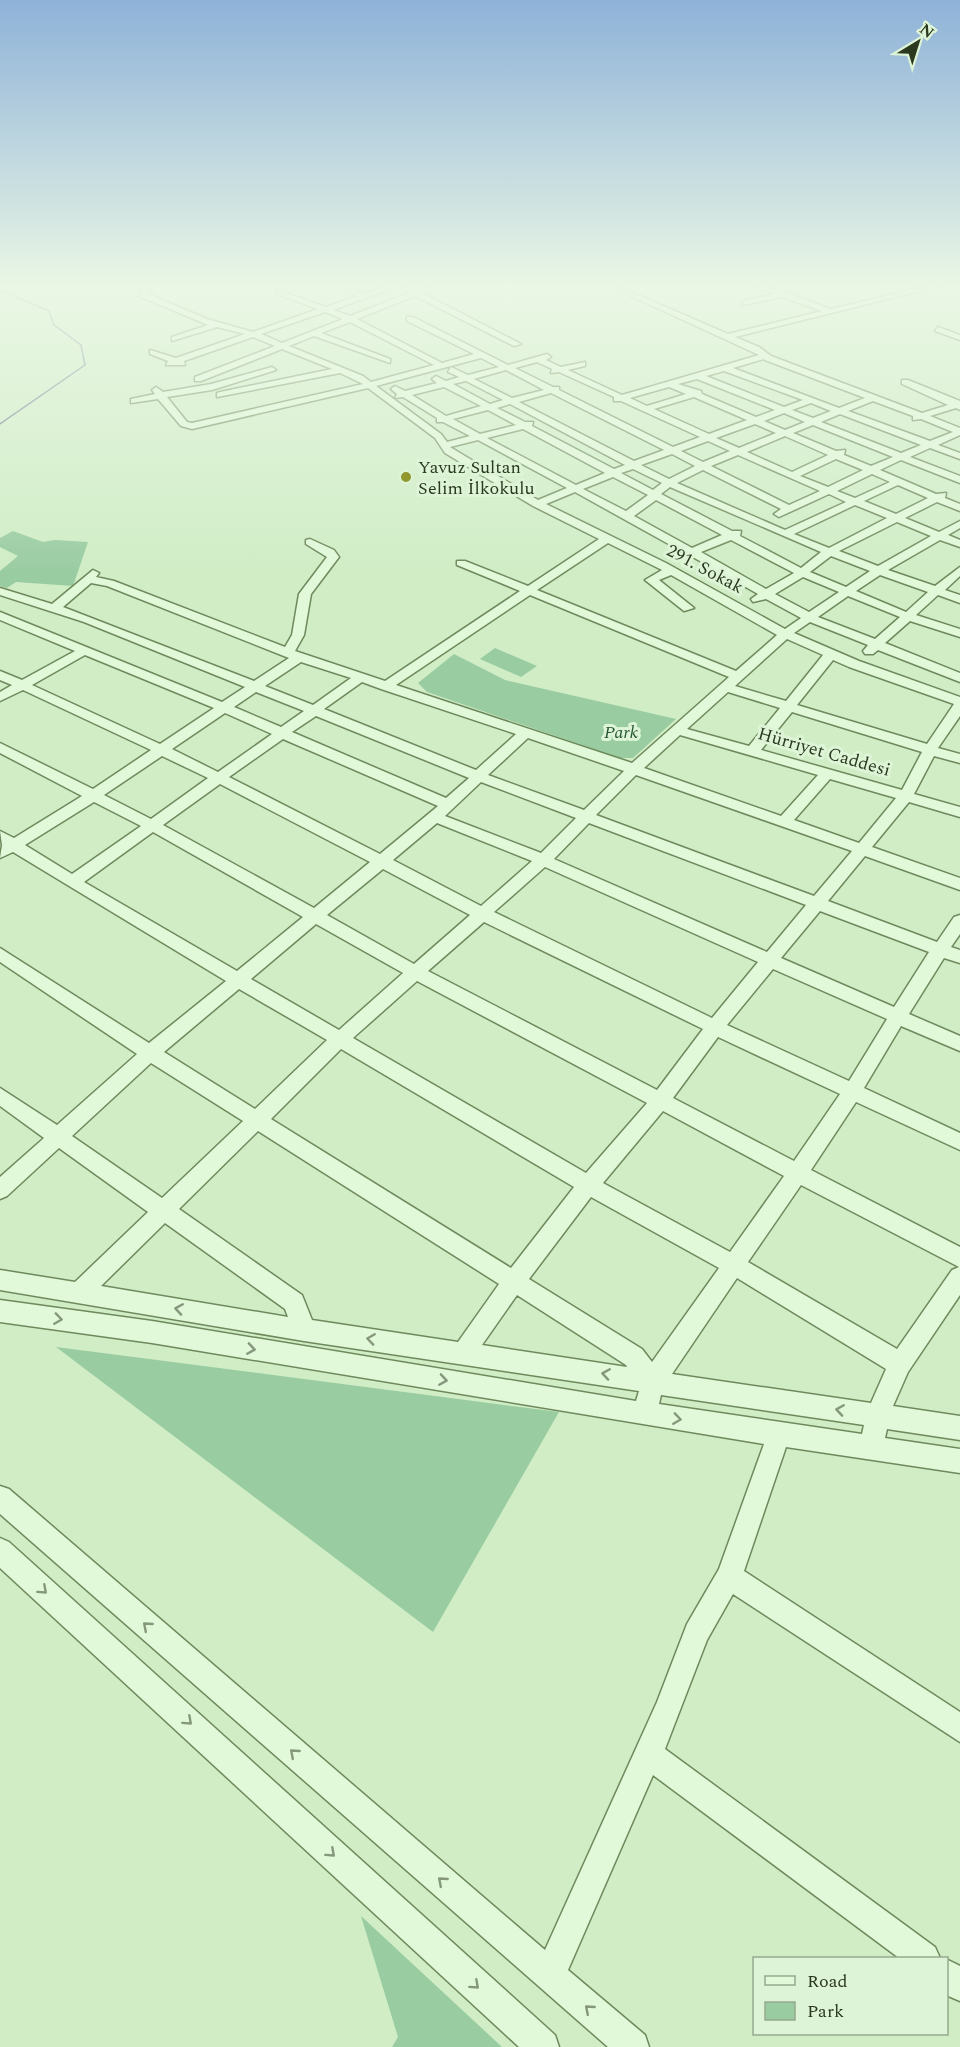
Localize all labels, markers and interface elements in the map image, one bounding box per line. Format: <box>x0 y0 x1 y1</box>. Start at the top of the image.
north arrow <box>888 12 948 72</box>
text: N <box>914 17 939 44</box>
place label: Yavuz Sultan Selim İlkokulu <box>418 454 535 502</box>
marker: Yavuz Sultan Selim İlkokulu <box>399 470 413 484</box>
street label: 291. Sokak <box>662 537 748 601</box>
park label: Park <box>604 719 639 746</box>
street label: Hürriyet Caddesi <box>754 720 894 784</box>
one-way arrow <box>174 1303 183 1315</box>
one-way arrow <box>53 1313 63 1325</box>
one-way arrow <box>367 1333 376 1345</box>
one-way arrow <box>246 1342 255 1354</box>
one-way arrow <box>601 1368 610 1380</box>
one-way arrow <box>438 1374 448 1386</box>
one-way arrow <box>835 1404 844 1416</box>
one-way arrow <box>672 1412 682 1424</box>
one-way arrow <box>37 1583 47 1594</box>
one-way arrow <box>143 1622 154 1633</box>
one-way arrow <box>180 1714 191 1725</box>
one-way arrow <box>290 1750 301 1761</box>
one-way arrow <box>325 1846 335 1857</box>
one-way arrow <box>438 1877 449 1888</box>
legend <box>753 1957 948 2035</box>
text: Road <box>807 1968 848 1995</box>
one-way arrow <box>468 1978 479 1989</box>
text: Park <box>807 1998 844 2025</box>
one-way arrow <box>585 2005 596 2016</box>

